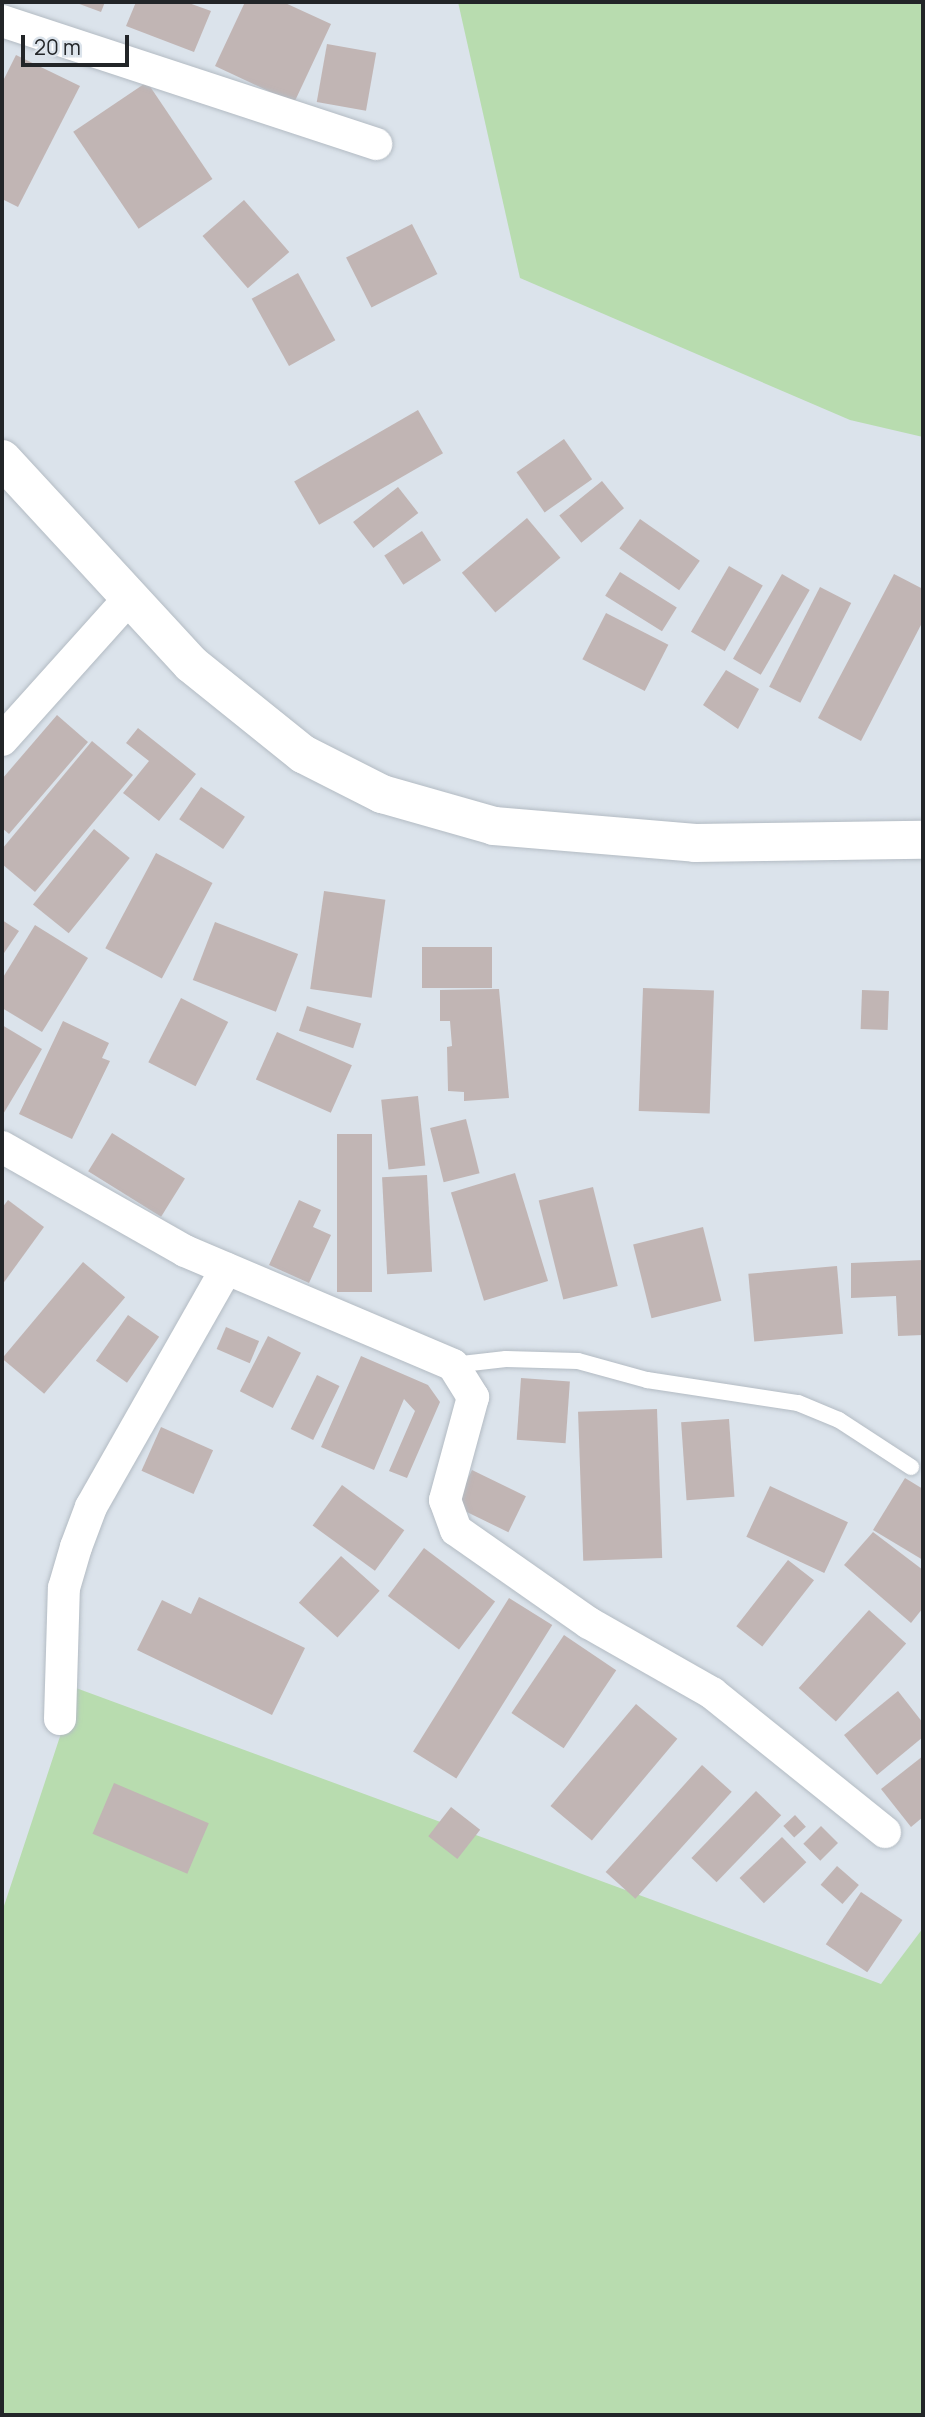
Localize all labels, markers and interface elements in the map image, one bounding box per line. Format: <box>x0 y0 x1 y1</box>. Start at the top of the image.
scale bar <box>24 21 133 65</box>
text: 20 m <box>34 33 81 61</box>

